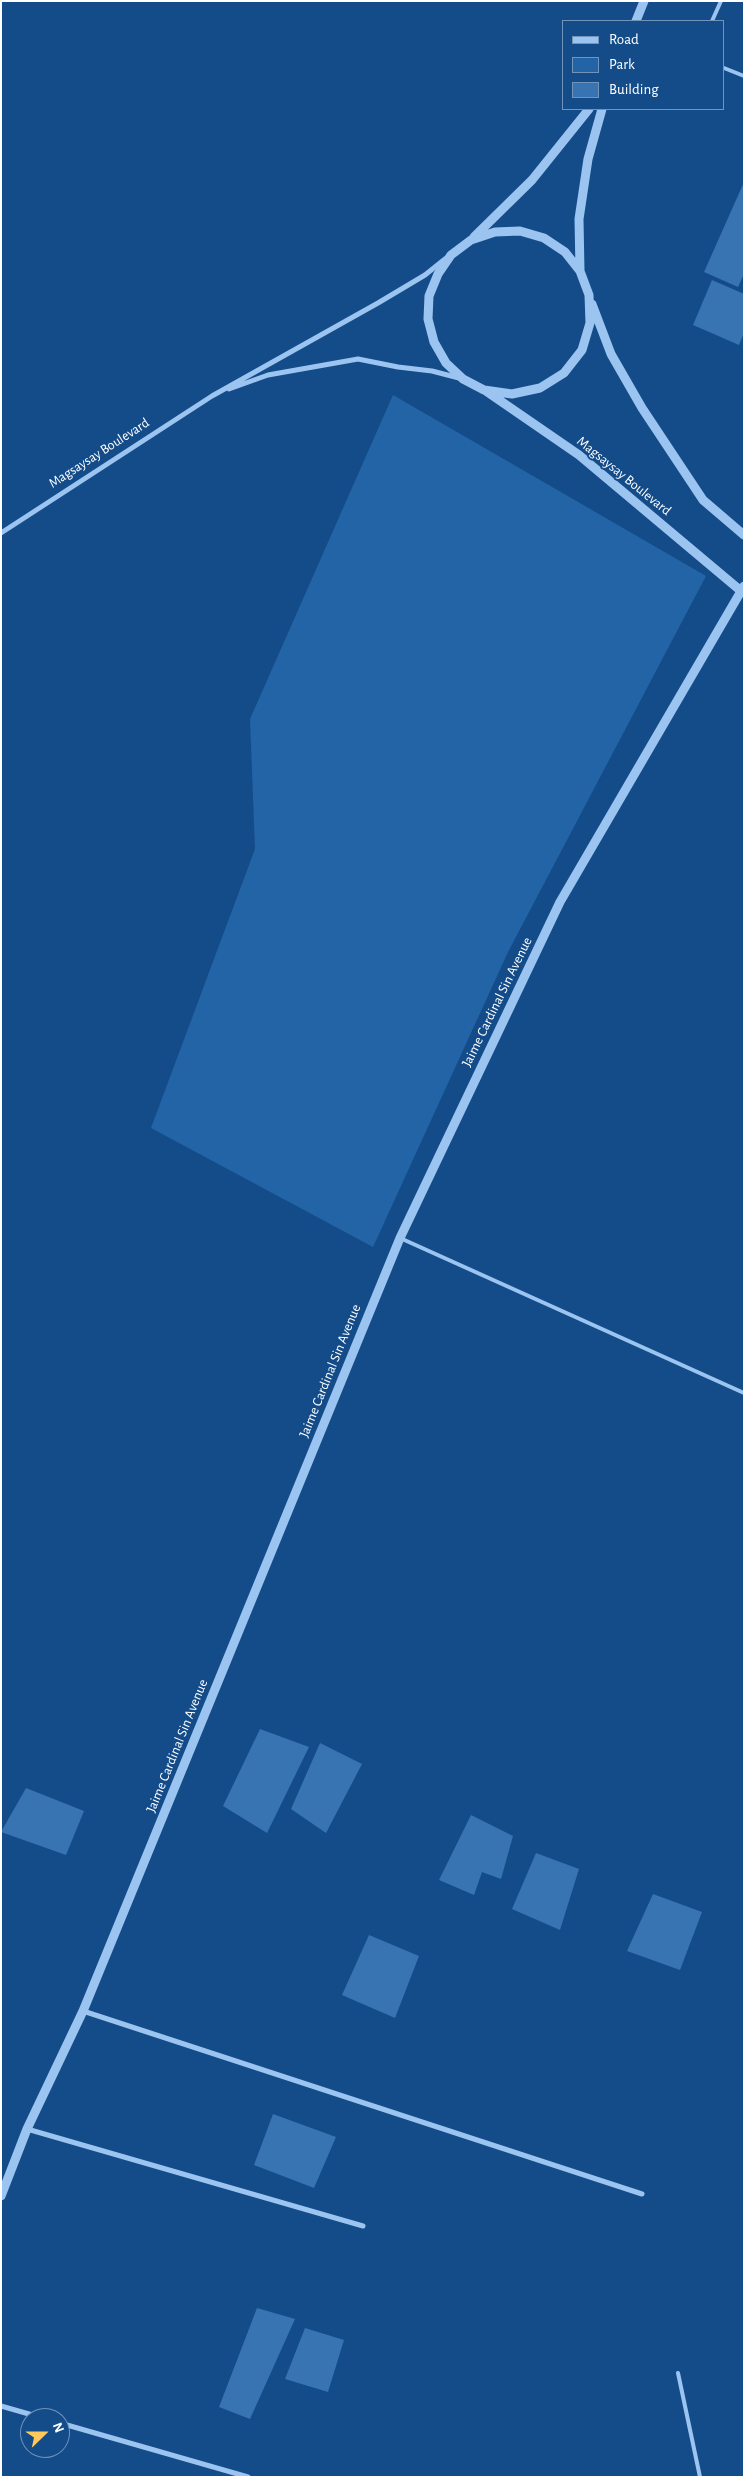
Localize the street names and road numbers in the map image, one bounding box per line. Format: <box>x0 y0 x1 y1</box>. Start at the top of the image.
street label: Magsaysay Boulevard <box>46 414 152 492</box>
street label: Magsaysay Boulevard <box>573 433 675 519</box>
street label: Jaime Cardinal Sin Avenue <box>458 934 536 1070</box>
street label: Jaime Cardinal Sin Avenue <box>296 1302 364 1440</box>
street label: Jaime Cardinal Sin Avenue <box>143 1677 211 1815</box>

